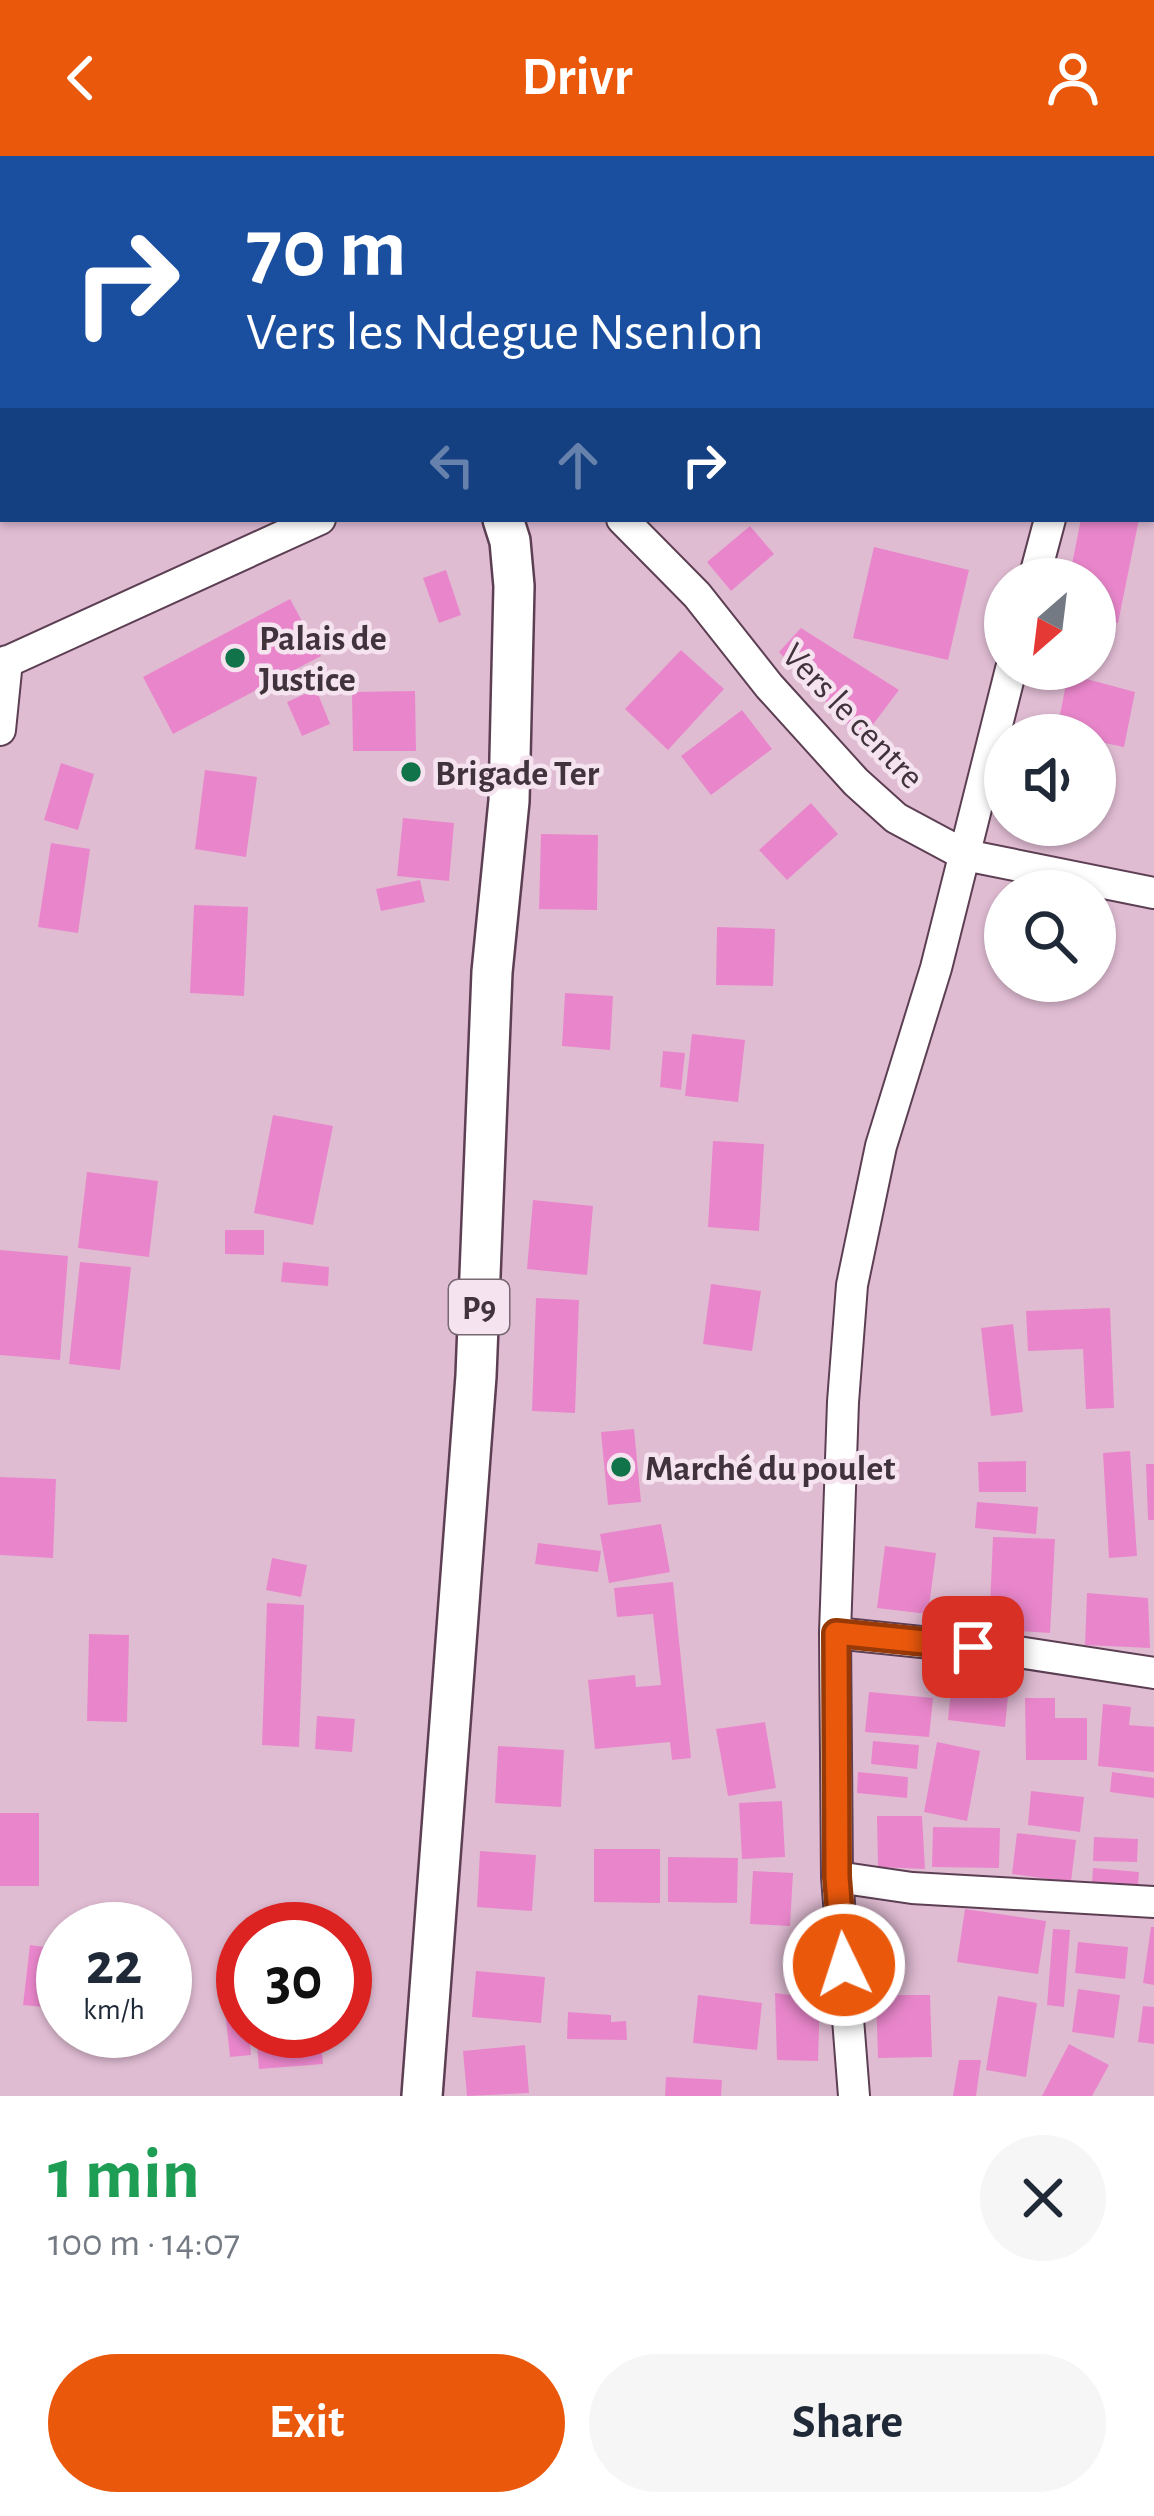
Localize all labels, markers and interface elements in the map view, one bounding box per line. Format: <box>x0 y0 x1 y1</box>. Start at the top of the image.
icon: back <box>48 45 114 111</box>
icon: person <box>1040 45 1106 111</box>
text: Drivr <box>522 51 632 105</box>
icon: right <box>48 204 204 360</box>
text: 70 m <box>246 208 407 292</box>
text: Vers les Ndegue Nsenlon <box>246 306 764 360</box>
icon: left <box>419 432 485 498</box>
icon: ahead <box>545 432 611 498</box>
icon: right <box>671 432 737 498</box>
north arrow <box>984 558 1116 690</box>
map controls <box>984 558 1116 1002</box>
place label: Palais de Justice <box>259 621 387 698</box>
street label: Vers le centre <box>775 637 930 796</box>
marker: Palais de Justice <box>222 645 248 671</box>
button: sound <box>984 714 1116 846</box>
place label: Brigade Ter <box>435 756 600 792</box>
marker: Brigade Ter <box>398 759 424 785</box>
button: search <box>984 870 1116 1002</box>
road number: P9 <box>449 1280 509 1334</box>
place label: Marché du poulet <box>645 1451 895 1487</box>
marker: Marché du poulet <box>608 1454 634 1480</box>
pin <box>922 1596 1024 1698</box>
icon: arrive <box>940 1614 1006 1680</box>
speed limit sign: 30 <box>216 1902 372 2058</box>
position arrow <box>781 1902 907 2028</box>
text: 22 <box>86 1935 142 1995</box>
text: km/h <box>83 1995 145 2025</box>
button: close <box>980 2135 1106 2261</box>
text: 1 min <box>48 2139 200 2211</box>
text: 100 m · 14:07 <box>48 2224 240 2263</box>
button: Exit <box>48 2354 565 2492</box>
button: Share <box>589 2354 1106 2492</box>

